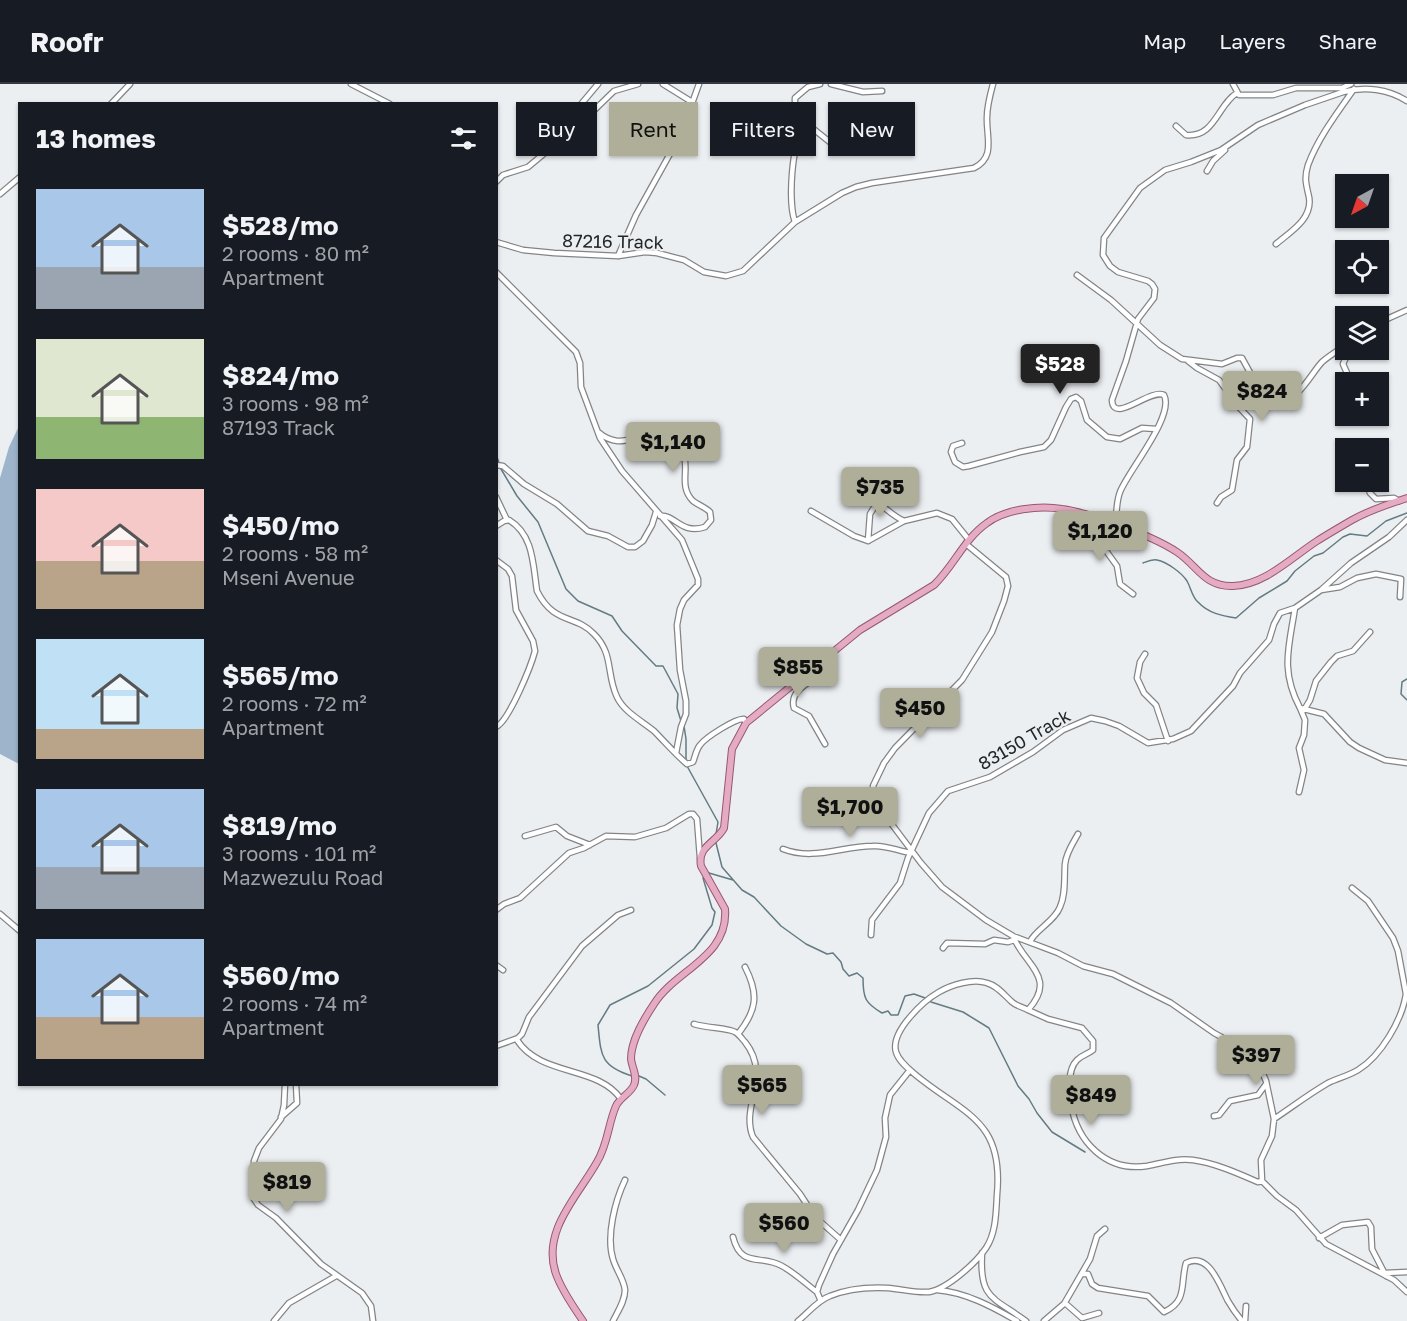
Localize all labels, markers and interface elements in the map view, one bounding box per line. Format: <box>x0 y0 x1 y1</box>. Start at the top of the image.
text: Roofr <box>30 25 104 58</box>
text: Map <box>1143 28 1186 54</box>
text: Layers <box>1219 28 1286 54</box>
text: Share <box>1319 28 1377 54</box>
chip: Buy <box>516 102 597 156</box>
chip: Rent <box>609 102 698 156</box>
chip: Filters <box>710 102 816 156</box>
chip: New <box>828 102 915 156</box>
icon: filters <box>447 122 480 155</box>
text: 13 homes <box>36 123 156 154</box>
north arrow <box>1335 174 1389 228</box>
map controls <box>1335 174 1389 492</box>
text: $528/mo <box>222 210 339 241</box>
icon: home <box>84 213 156 285</box>
street label: 87216 Track <box>562 229 664 253</box>
button: locate <box>1335 240 1389 294</box>
text: 2 rooms · 80 m² <box>222 241 369 265</box>
text: Apartment <box>222 265 325 289</box>
button: layers <box>1335 306 1389 360</box>
pin: $528 <box>1024 344 1096 395</box>
text: $528 <box>1035 351 1085 375</box>
text: $824/mo <box>222 360 339 391</box>
icon: home <box>84 363 156 435</box>
pin: $824 <box>1226 371 1298 422</box>
button: + <box>1335 372 1389 426</box>
text: $824 <box>1237 378 1287 402</box>
text: 3 rooms · 98 m² <box>222 391 369 415</box>
text: 87193 Track <box>222 415 335 439</box>
pin: $1,140 <box>624 422 722 473</box>
text: $1,140 <box>640 429 706 453</box>
button: − <box>1335 438 1389 492</box>
pin: $735 <box>844 467 916 518</box>
text: $735 <box>856 474 904 498</box>
text: $450/mo <box>222 510 339 541</box>
pin: $1,120 <box>1051 511 1149 562</box>
icon: home <box>84 513 156 585</box>
text: $1,120 <box>1067 518 1133 542</box>
text: 2 rooms · 58 m² <box>222 541 368 565</box>
text: Mseni Avenue <box>222 565 355 589</box>
pin: $855 <box>762 647 834 698</box>
text: $855 <box>773 654 823 678</box>
text: $565/mo <box>222 660 338 691</box>
icon: home <box>84 663 156 735</box>
pin: $450 <box>884 688 956 739</box>
text: 2 rooms · 72 m² <box>222 691 367 715</box>
text: $450 <box>894 695 946 719</box>
street label: 83150 Track <box>974 704 1074 774</box>
text: Apartment <box>222 715 325 739</box>
pin: $1,700 <box>801 787 899 838</box>
text: $1,700 <box>817 794 884 818</box>
text: $819/mo <box>222 810 337 841</box>
icon: home <box>84 813 156 885</box>
text: 3 rooms · 101 m² <box>222 841 376 865</box>
text: Mazwezulu Road <box>222 865 383 889</box>
text: $560/mo <box>222 960 340 991</box>
icon: home <box>84 963 156 1035</box>
text: 2 rooms · 74 m² <box>222 991 367 1015</box>
text: Apartment <box>222 1015 325 1039</box>
pin: $397 <box>1220 1035 1292 1086</box>
text: $397 <box>1231 1042 1281 1066</box>
pin: $565 <box>726 1065 798 1116</box>
text: $565 <box>737 1072 787 1096</box>
pin: $849 <box>1055 1075 1127 1126</box>
text: $849 <box>1065 1082 1117 1106</box>
pin: $819 <box>251 1162 323 1213</box>
text: $819 <box>262 1169 312 1193</box>
pin: $560 <box>748 1203 820 1254</box>
text: $560 <box>758 1210 810 1234</box>

